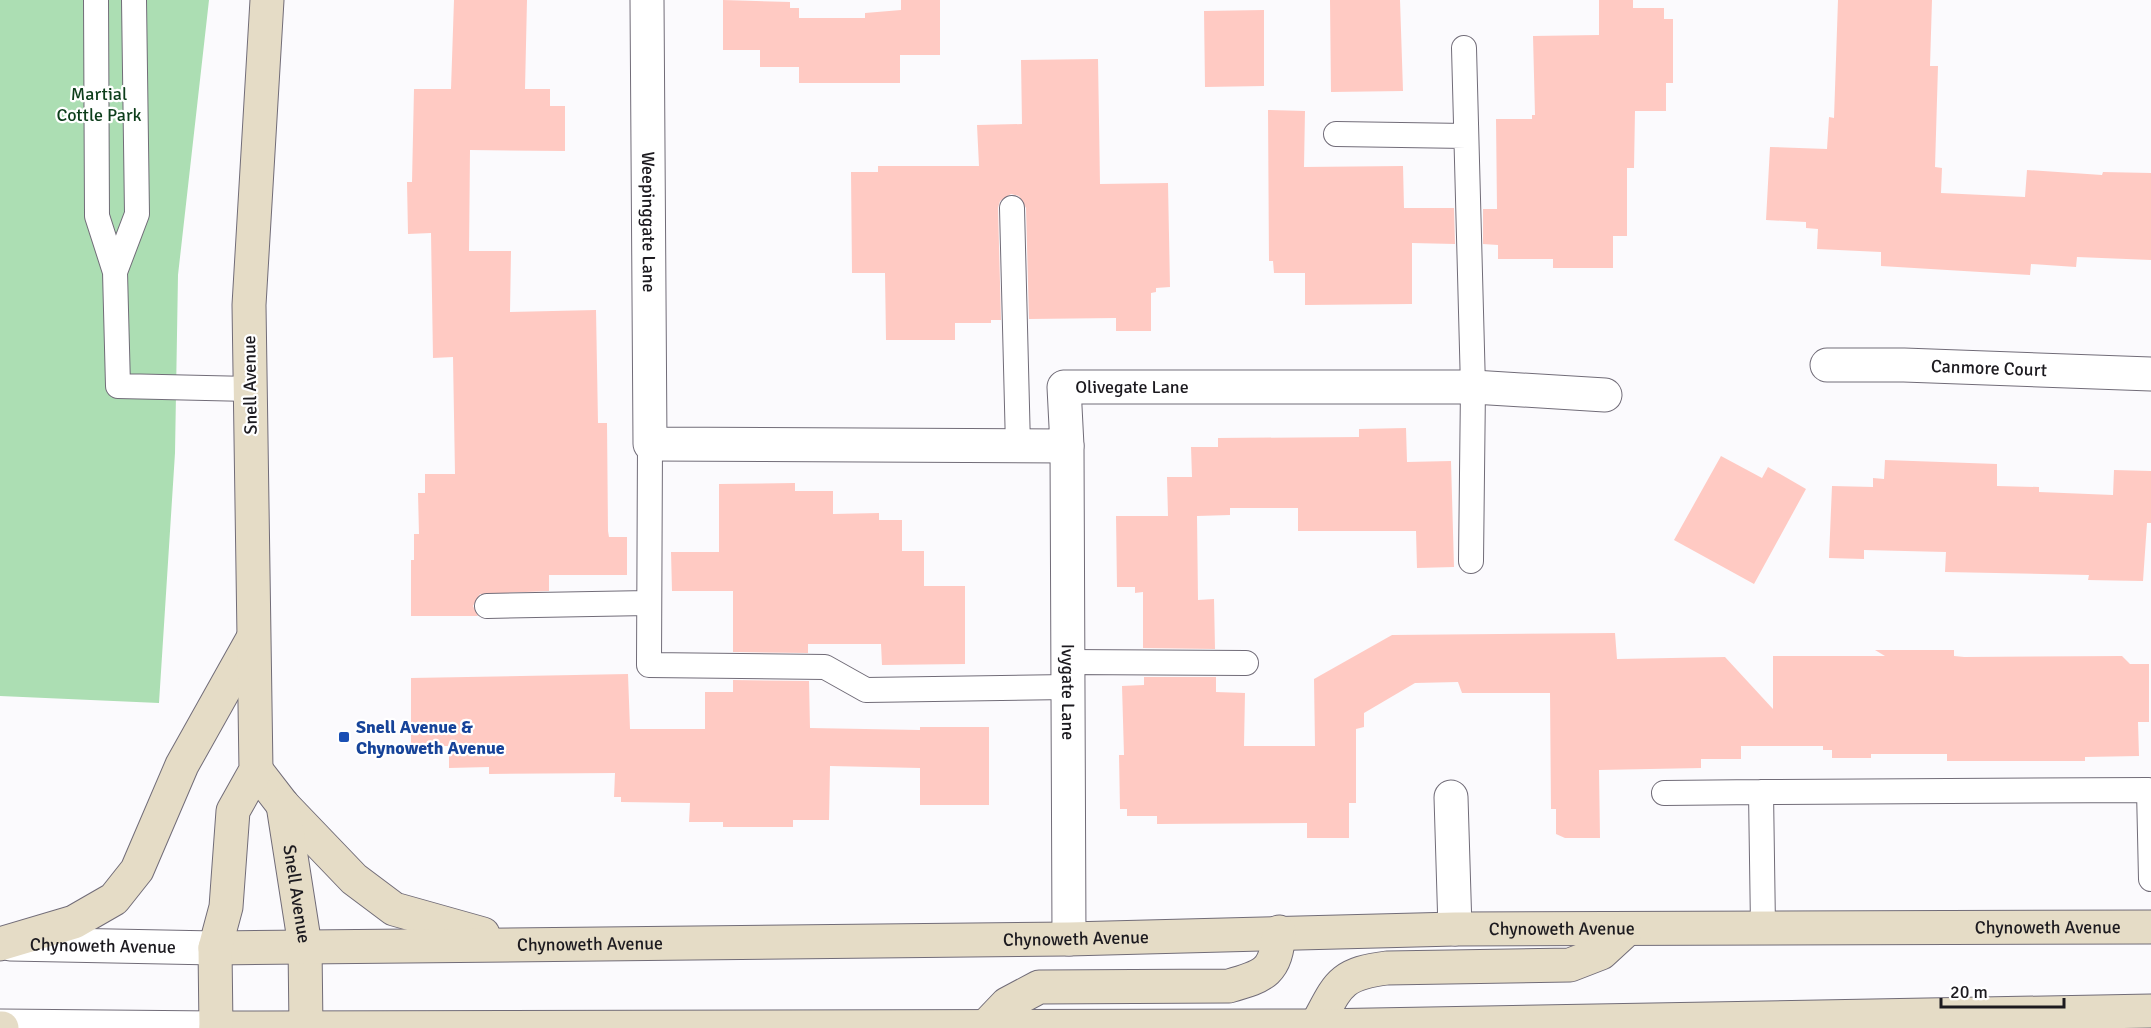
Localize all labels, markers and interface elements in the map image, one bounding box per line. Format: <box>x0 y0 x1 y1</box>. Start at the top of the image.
park label: Martial Cottle Park <box>56 83 142 126</box>
street label: Weepinggate Lane <box>637 151 660 293</box>
street label: Snell Avenue <box>238 335 262 435</box>
street label: Canmore Court <box>1931 355 2047 381</box>
street label: Olivegate Lane <box>1075 376 1189 398</box>
street label: Ivygate Lane <box>1057 644 1079 740</box>
place label: Snell Avenue & Chynoweth Avenue <box>356 716 505 759</box>
marker: Snell Avenue & Chynoweth Avenue <box>337 730 351 744</box>
street label: Snell Avenue <box>278 843 315 945</box>
street label: Chynoweth Avenue <box>1975 916 2121 939</box>
street label: Chynoweth Avenue <box>1489 917 1635 940</box>
street label: Chynoweth Avenue <box>1003 926 1149 951</box>
street label: Chynoweth Avenue <box>517 932 663 956</box>
street label: Chynoweth Avenue <box>30 933 176 958</box>
scale bar <box>1941 971 2064 1009</box>
text: 20 m <box>1950 981 1988 1003</box>

